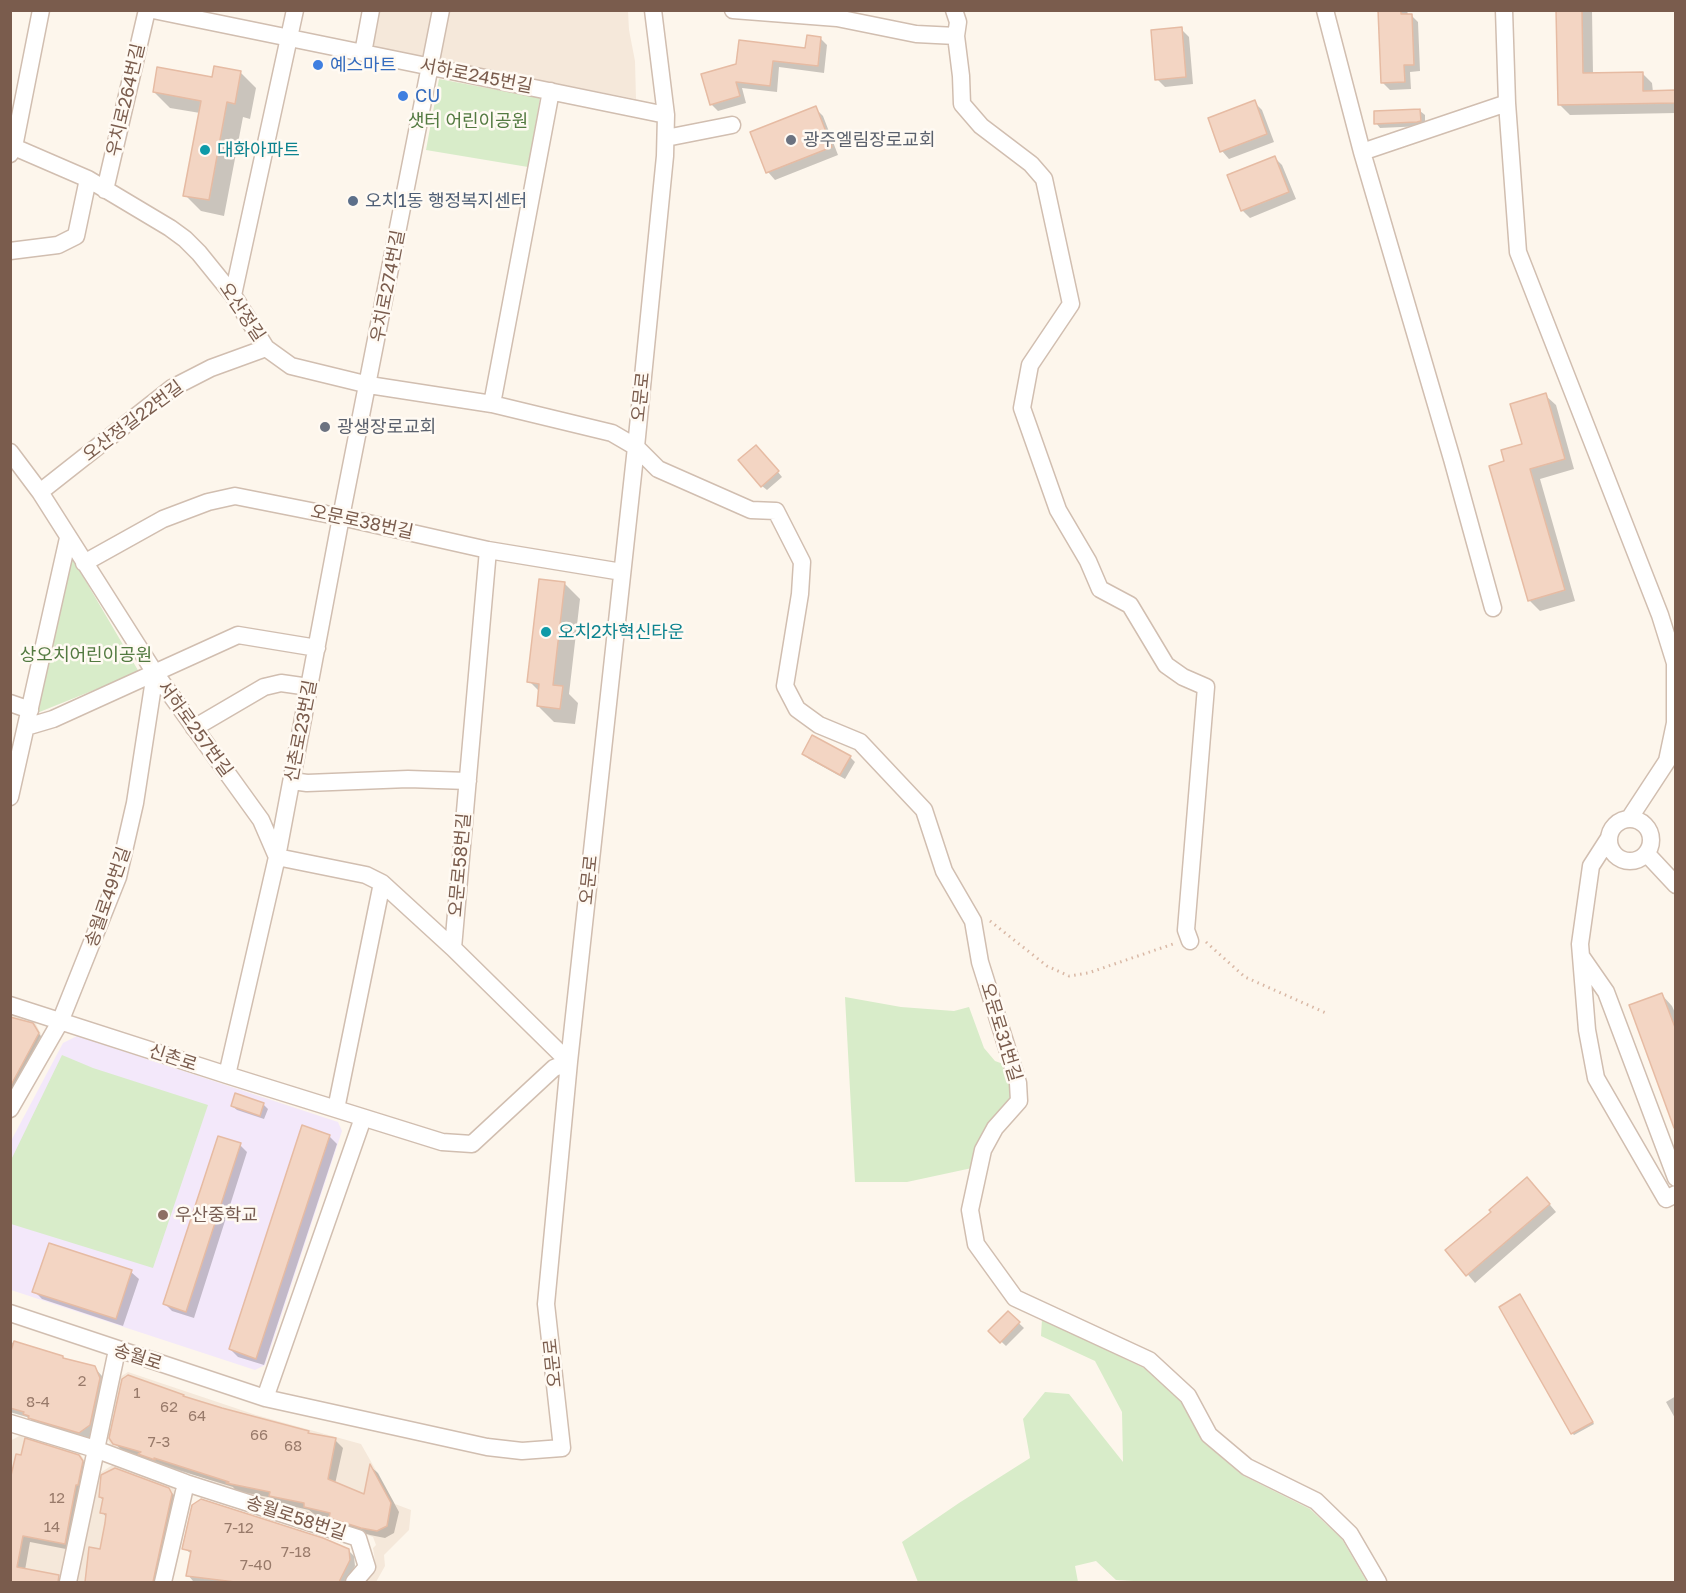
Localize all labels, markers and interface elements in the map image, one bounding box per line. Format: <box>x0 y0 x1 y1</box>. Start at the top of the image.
street label: 우치로264번길 <box>103 41 149 159</box>
place label: 예스마트 <box>330 54 396 76</box>
street label: 서하로245번길 <box>418 54 534 98</box>
marker: 예스마트 <box>311 58 325 72</box>
place label: CU <box>415 85 440 107</box>
marker: CU <box>396 89 410 103</box>
park label: 샛터 어린이공원 <box>408 110 528 132</box>
place label: 광주엘림장로교회 <box>803 129 935 151</box>
marker: 광주엘림장로교회 <box>784 133 798 147</box>
place label: 대화아파트 <box>217 139 300 161</box>
marker: 대화아파트 <box>198 143 212 157</box>
place label: 오치1동 행정복지센터 <box>365 190 527 212</box>
marker: 오치1동 행정복지센터 <box>346 194 360 208</box>
street label: 우치로274번길 <box>367 228 409 344</box>
street label: 오산정길 <box>215 279 269 345</box>
street label: 오문로 <box>628 371 654 423</box>
street label: 오산정길22번길 <box>78 376 188 466</box>
place label: 광생장로교회 <box>337 416 436 438</box>
marker: 광생장로교회 <box>318 420 332 434</box>
street label: 오문로38번길 <box>309 501 415 543</box>
place label: 오치2차혁신타운 <box>558 621 684 643</box>
marker: 오치2차혁신타운 <box>539 625 553 639</box>
park label: 상오치어린이공원 <box>20 644 152 666</box>
street label: 서하로257번길 <box>153 677 237 781</box>
street label: 신촌로23번길 <box>280 678 322 784</box>
street label: 오문로58번길 <box>445 812 475 918</box>
street label: 송월로49번길 <box>81 844 135 950</box>
street label: 오문로 <box>576 854 602 906</box>
street label: 오문로31번길 <box>976 980 1026 1084</box>
street label: 신촌로 <box>146 1040 200 1076</box>
place label: 우산중학교 <box>175 1204 258 1226</box>
marker: 우산중학교 <box>156 1208 170 1222</box>
street label: 오문로 <box>540 1337 566 1389</box>
street label: 송월로 <box>111 1339 165 1375</box>
house number: 2 <box>78 1372 86 1390</box>
house number: 1 <box>133 1384 141 1402</box>
house number: 8-4 <box>26 1393 50 1411</box>
house number: 62 <box>160 1398 178 1416</box>
house number: 64 <box>188 1407 206 1425</box>
house number: 66 <box>250 1426 268 1444</box>
house number: 7-3 <box>148 1433 170 1451</box>
house number: 68 <box>284 1437 302 1455</box>
house number: 12 <box>49 1489 65 1507</box>
street label: 송월로58번길 <box>243 1492 349 1544</box>
house number: 14 <box>44 1518 60 1536</box>
house number: 7-12 <box>224 1519 254 1537</box>
house number: 7-18 <box>281 1543 311 1561</box>
house number: 7-40 <box>240 1556 272 1574</box>

